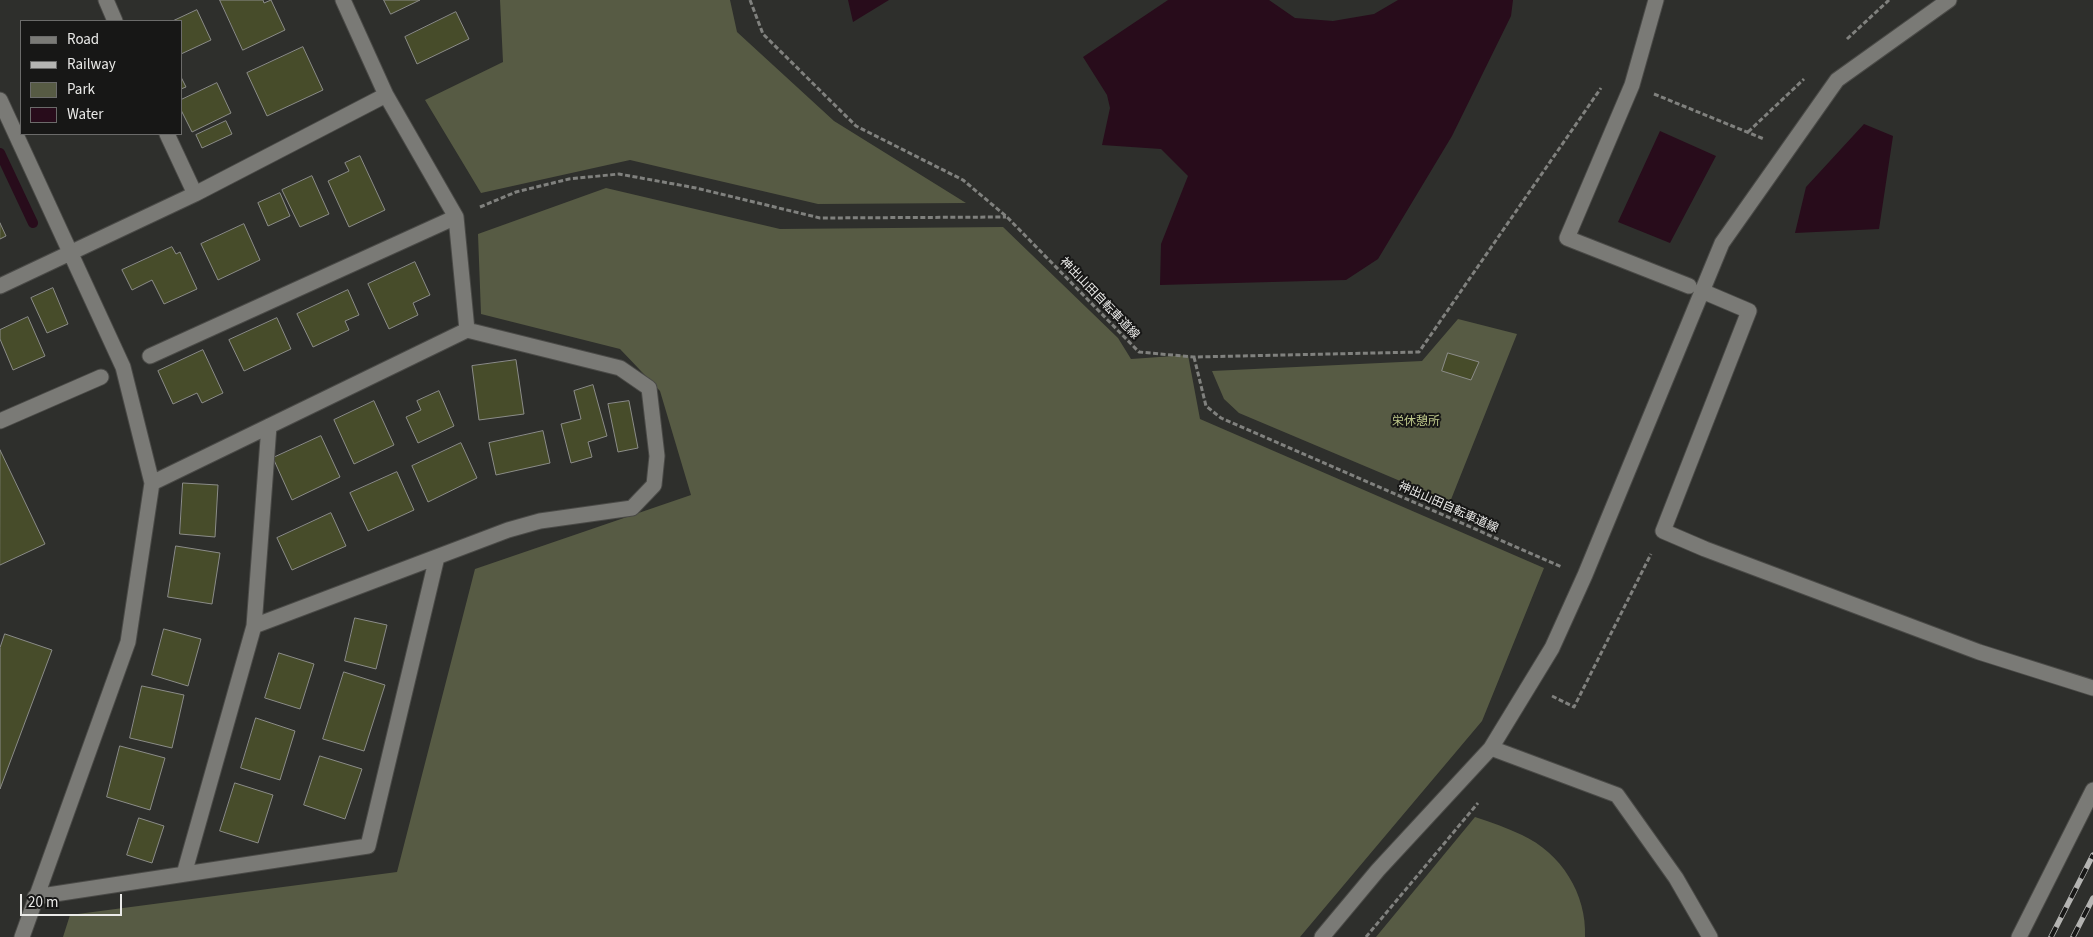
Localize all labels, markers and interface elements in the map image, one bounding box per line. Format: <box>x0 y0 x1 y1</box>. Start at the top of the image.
legend <box>20 20 182 135</box>
text: Road <box>67 29 99 50</box>
text: Railway <box>67 54 116 75</box>
text: Park <box>67 79 95 100</box>
text: Water <box>67 104 103 125</box>
street label: 神出山田自転車道線 <box>1056 255 1142 343</box>
park label: 栄休憩所 <box>1392 415 1440 429</box>
street label: 神出山田自転車道線 <box>1396 479 1500 537</box>
scale bar <box>22 884 125 916</box>
text: 20 m <box>28 892 58 913</box>

